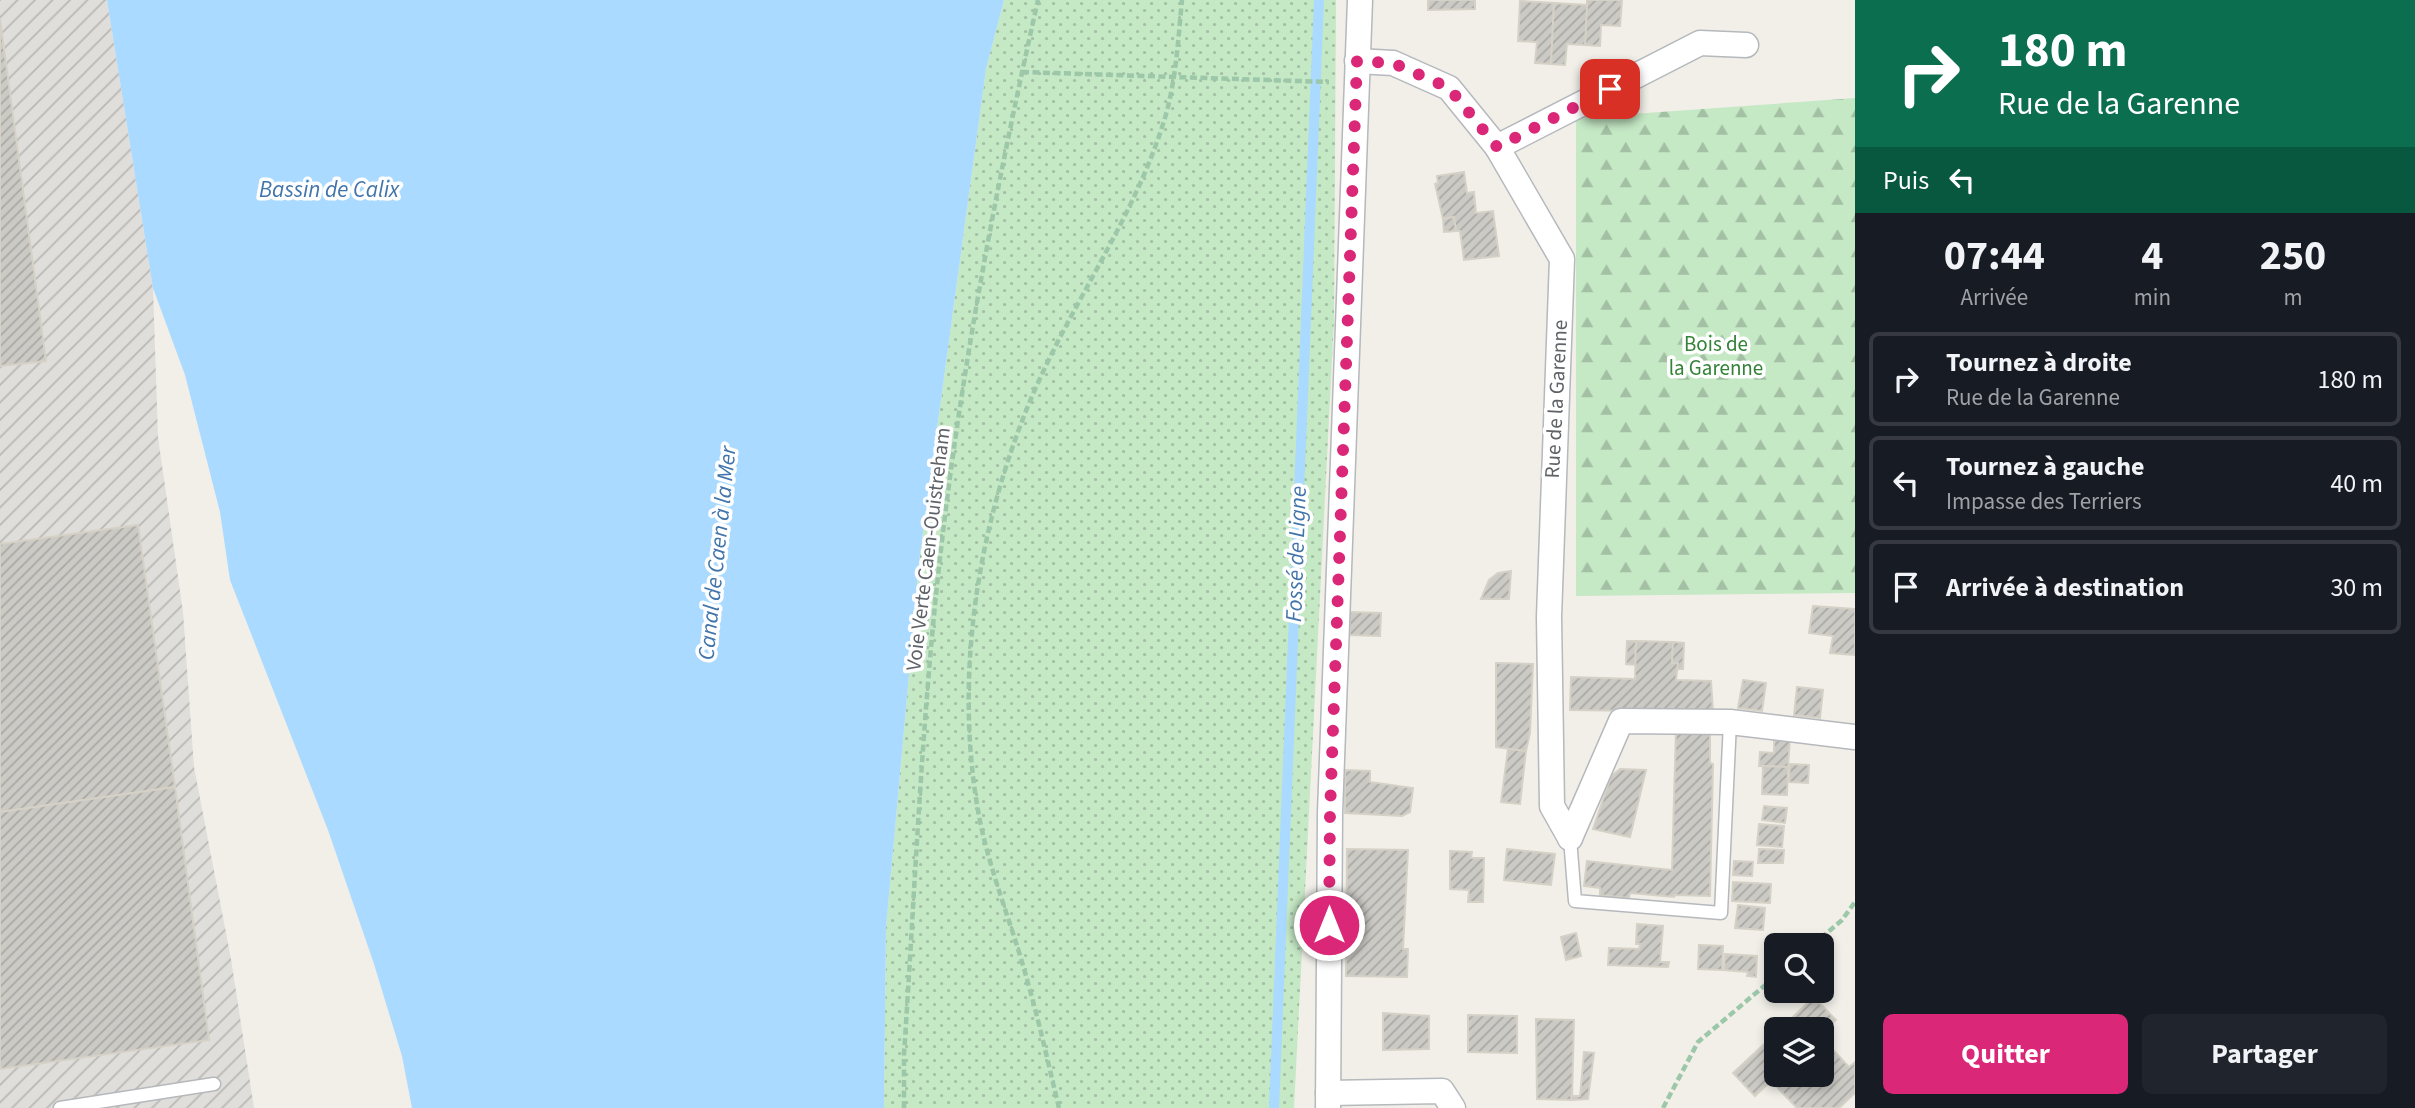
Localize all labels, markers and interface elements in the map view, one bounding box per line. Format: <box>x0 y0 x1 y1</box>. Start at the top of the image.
text: 180 m <box>1998 16 2127 86</box>
icon: right <box>1883 28 1974 119</box>
pin <box>1580 59 1640 119</box>
icon: arrive <box>1591 70 1629 108</box>
text: Rue de la Garenne <box>1998 81 2240 127</box>
icon: left <box>1943 161 1981 199</box>
text: Puis <box>1883 162 1929 199</box>
water label: Bassin de Calix <box>259 173 400 206</box>
text: 07:44 <box>1944 226 2045 286</box>
text: 4 <box>2141 226 2163 286</box>
text: 250 <box>2260 226 2326 286</box>
text: Arrivée <box>1961 281 2028 314</box>
text: min <box>2134 281 2171 314</box>
text: m <box>2283 281 2303 314</box>
street label: Rue de la Garenne <box>1537 319 1575 479</box>
park label: Bois de la Garenne <box>1669 329 1763 383</box>
text: Tournez à droite <box>1946 344 2132 381</box>
icon: right <box>1887 360 1925 398</box>
text: 180 m <box>2317 361 2383 398</box>
text: Rue de la Garenne <box>1946 381 2120 414</box>
street label: Voie Verte Caen-Ouistreham <box>898 425 958 673</box>
water label: Canal de Caen à la Mer <box>689 443 745 662</box>
text: Tournez à gauche <box>1946 448 2145 485</box>
icon: left <box>1887 464 1925 502</box>
text: 40 m <box>2330 465 2383 502</box>
water label: Fossé de Ligne <box>1277 485 1315 623</box>
text: Impasse des Terriers <box>1946 485 2142 518</box>
icon: arrive <box>1887 568 1925 606</box>
text: Arrivée à destination <box>1946 569 2184 606</box>
text: 30 m <box>2330 569 2383 606</box>
position arrow <box>1292 888 1366 962</box>
map controls <box>1764 933 1834 1087</box>
button: search <box>1764 933 1834 1003</box>
button: Quitter <box>1883 1014 2128 1094</box>
button: Partager <box>2142 1014 2387 1094</box>
button: layers <box>1764 1017 1834 1087</box>

